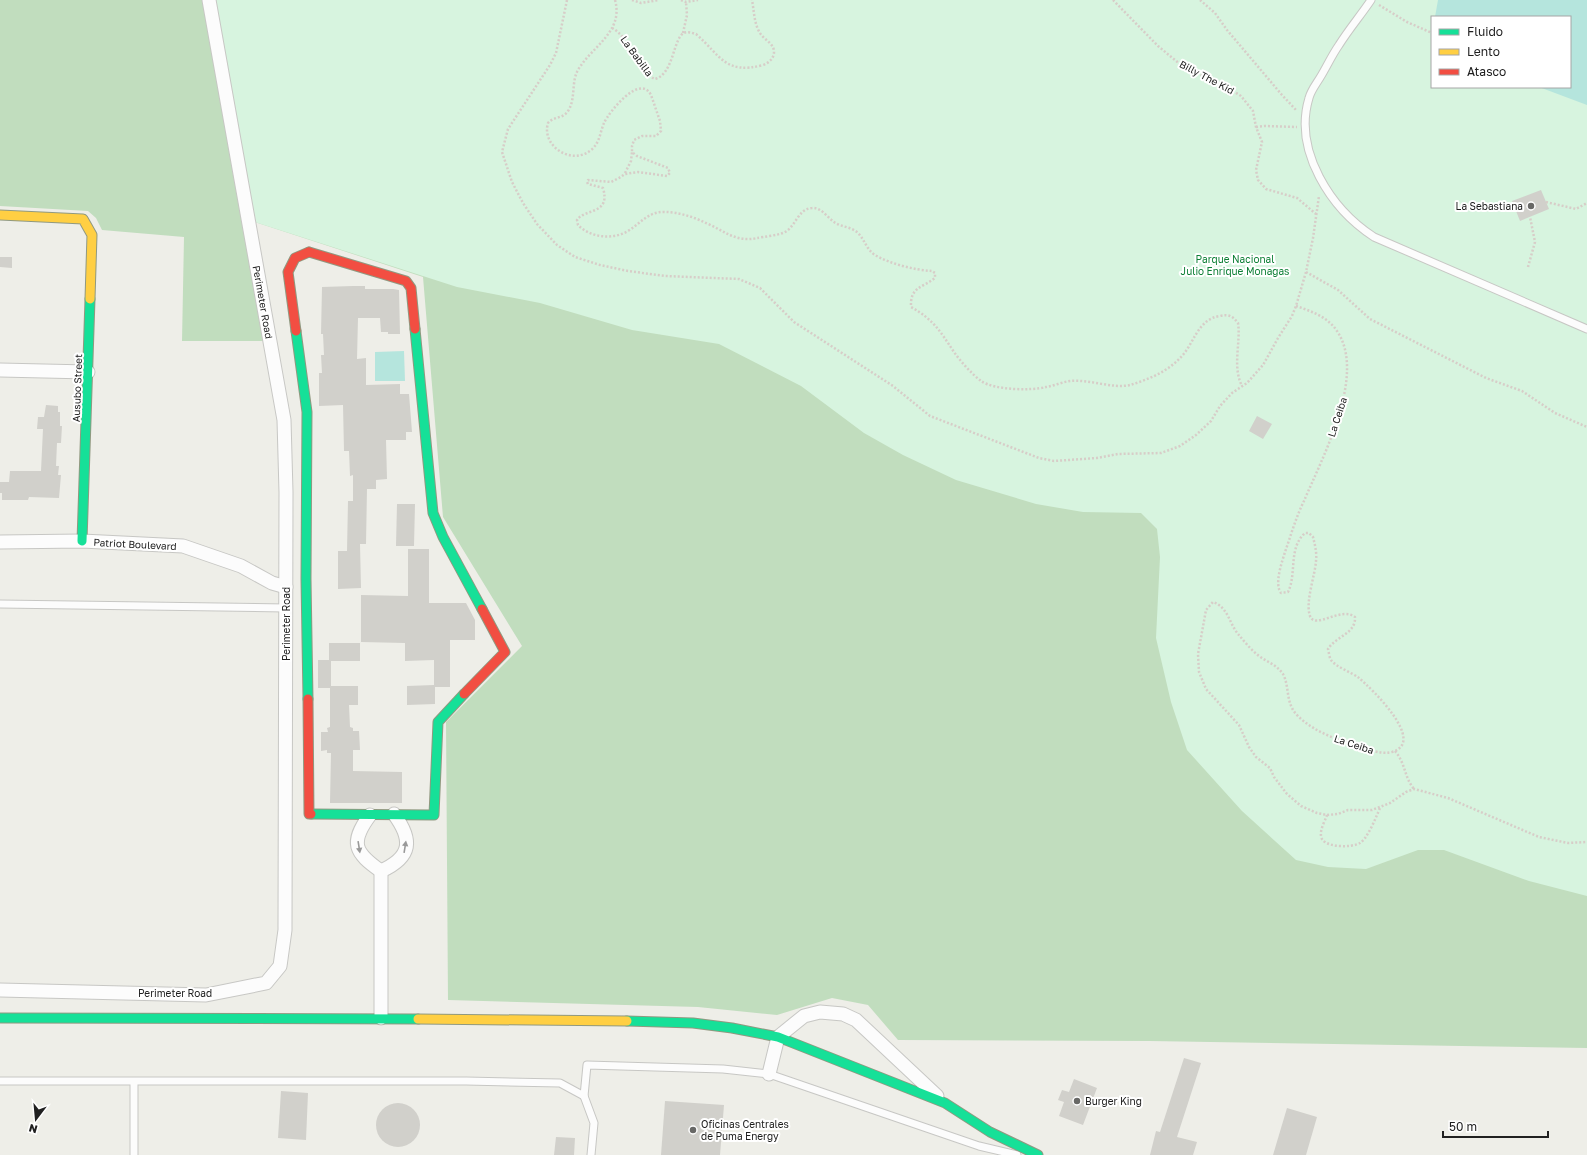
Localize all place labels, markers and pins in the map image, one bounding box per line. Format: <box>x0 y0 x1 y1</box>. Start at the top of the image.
place label: La Sebastiana <box>1456 200 1523 212</box>
marker: La Sebastiana <box>1526 201 1536 211</box>
place label: Burger King <box>1085 1095 1142 1107</box>
marker: Burger King <box>1072 1096 1082 1106</box>
place label: Oficinas Centrales de Puma Energy <box>701 1118 789 1142</box>
marker: Oficinas Centrales de Puma Energy <box>688 1125 698 1135</box>

